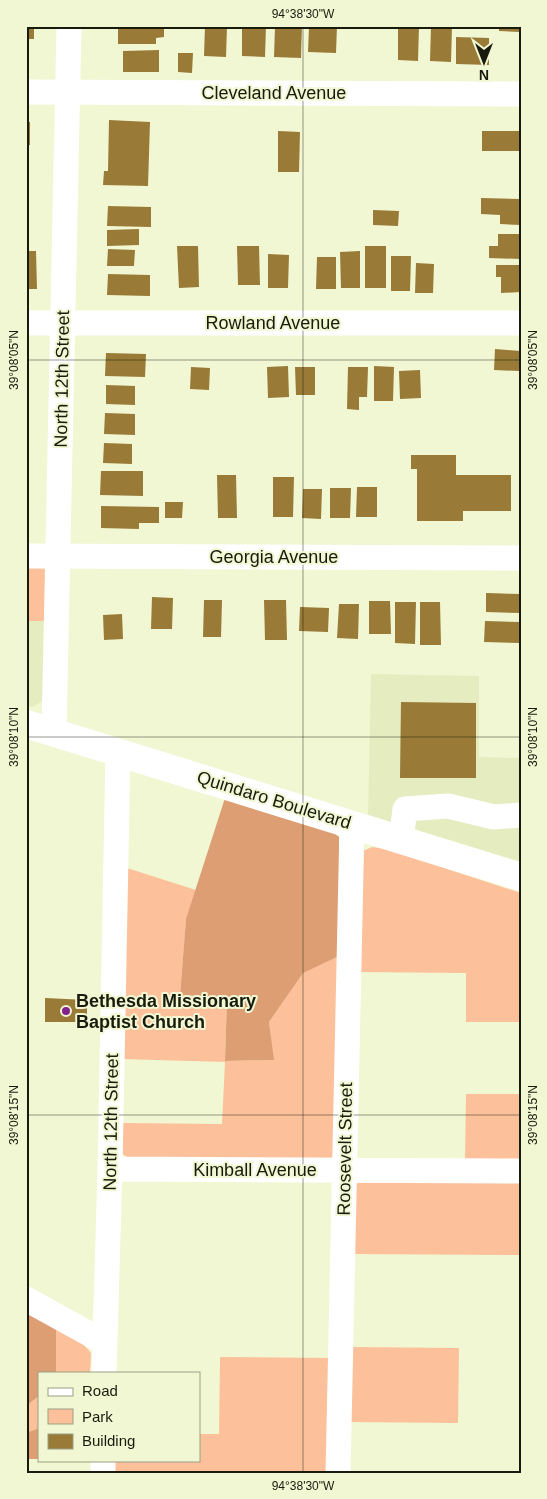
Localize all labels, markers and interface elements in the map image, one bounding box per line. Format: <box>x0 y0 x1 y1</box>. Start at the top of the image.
text: 94°38'30"W <box>272 7 335 21</box>
north arrow <box>460 38 510 88</box>
text: N <box>479 67 489 83</box>
street label: Cleveland Avenue <box>202 83 346 103</box>
street label: North 12th Street <box>51 310 73 448</box>
street label: Rowland Avenue <box>206 313 340 333</box>
text: 39°08'05"N <box>7 330 21 390</box>
text: 39°08'05"N <box>526 330 540 390</box>
street label: Georgia Avenue <box>210 547 338 567</box>
text: 39°08'10"N <box>7 707 21 767</box>
text: 39°08'10"N <box>526 707 540 767</box>
street label: Quindaro Boulevard <box>195 767 353 833</box>
place label: Bethesda Missionary Baptist Church <box>76 991 256 1032</box>
marker: Bethesda Missionary Baptist Church <box>60 1005 72 1017</box>
street label: North 12th Street <box>100 1053 122 1191</box>
street label: Roosevelt Street <box>334 1082 356 1216</box>
text: 39°08'15"N <box>7 1085 21 1145</box>
text: 39°08'15"N <box>526 1085 540 1145</box>
street label: Kimball Avenue <box>193 1160 317 1180</box>
legend <box>38 1372 200 1462</box>
text: Road <box>82 1382 118 1399</box>
text: Park <box>82 1408 113 1425</box>
text: Building <box>82 1432 135 1449</box>
text: 94°38'30"W <box>272 1479 335 1493</box>

